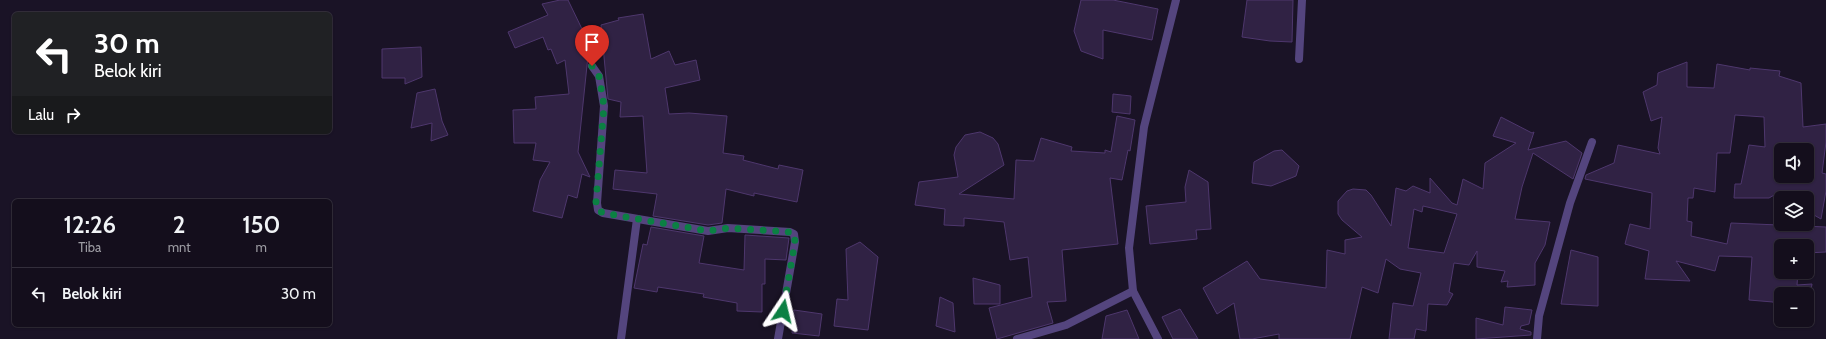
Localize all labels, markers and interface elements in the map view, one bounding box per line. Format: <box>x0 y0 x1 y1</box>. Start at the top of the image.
pin <box>575 25 609 66</box>
text: 30 m <box>94 26 160 60</box>
icon: left <box>28 28 80 80</box>
icon: arrive <box>581 31 603 53</box>
text: Belok kiri <box>94 60 162 82</box>
icon: right <box>62 104 84 126</box>
text: Lalu <box>28 106 54 124</box>
map controls <box>1774 143 1814 327</box>
button: sound <box>1774 143 1814 183</box>
button: layers <box>1774 191 1814 231</box>
text: 12:26 <box>64 210 116 239</box>
text: 2 <box>173 210 185 239</box>
text: 150 <box>242 210 280 239</box>
text: Tiba <box>78 239 101 255</box>
text: mnt <box>168 239 191 255</box>
text: m <box>256 239 267 255</box>
button: + <box>1774 239 1814 279</box>
icon: left <box>28 283 50 305</box>
text: Belok kiri <box>62 285 122 303</box>
text: 30 m <box>281 285 316 303</box>
button: − <box>1774 287 1814 327</box>
position arrow <box>762 290 804 332</box>

